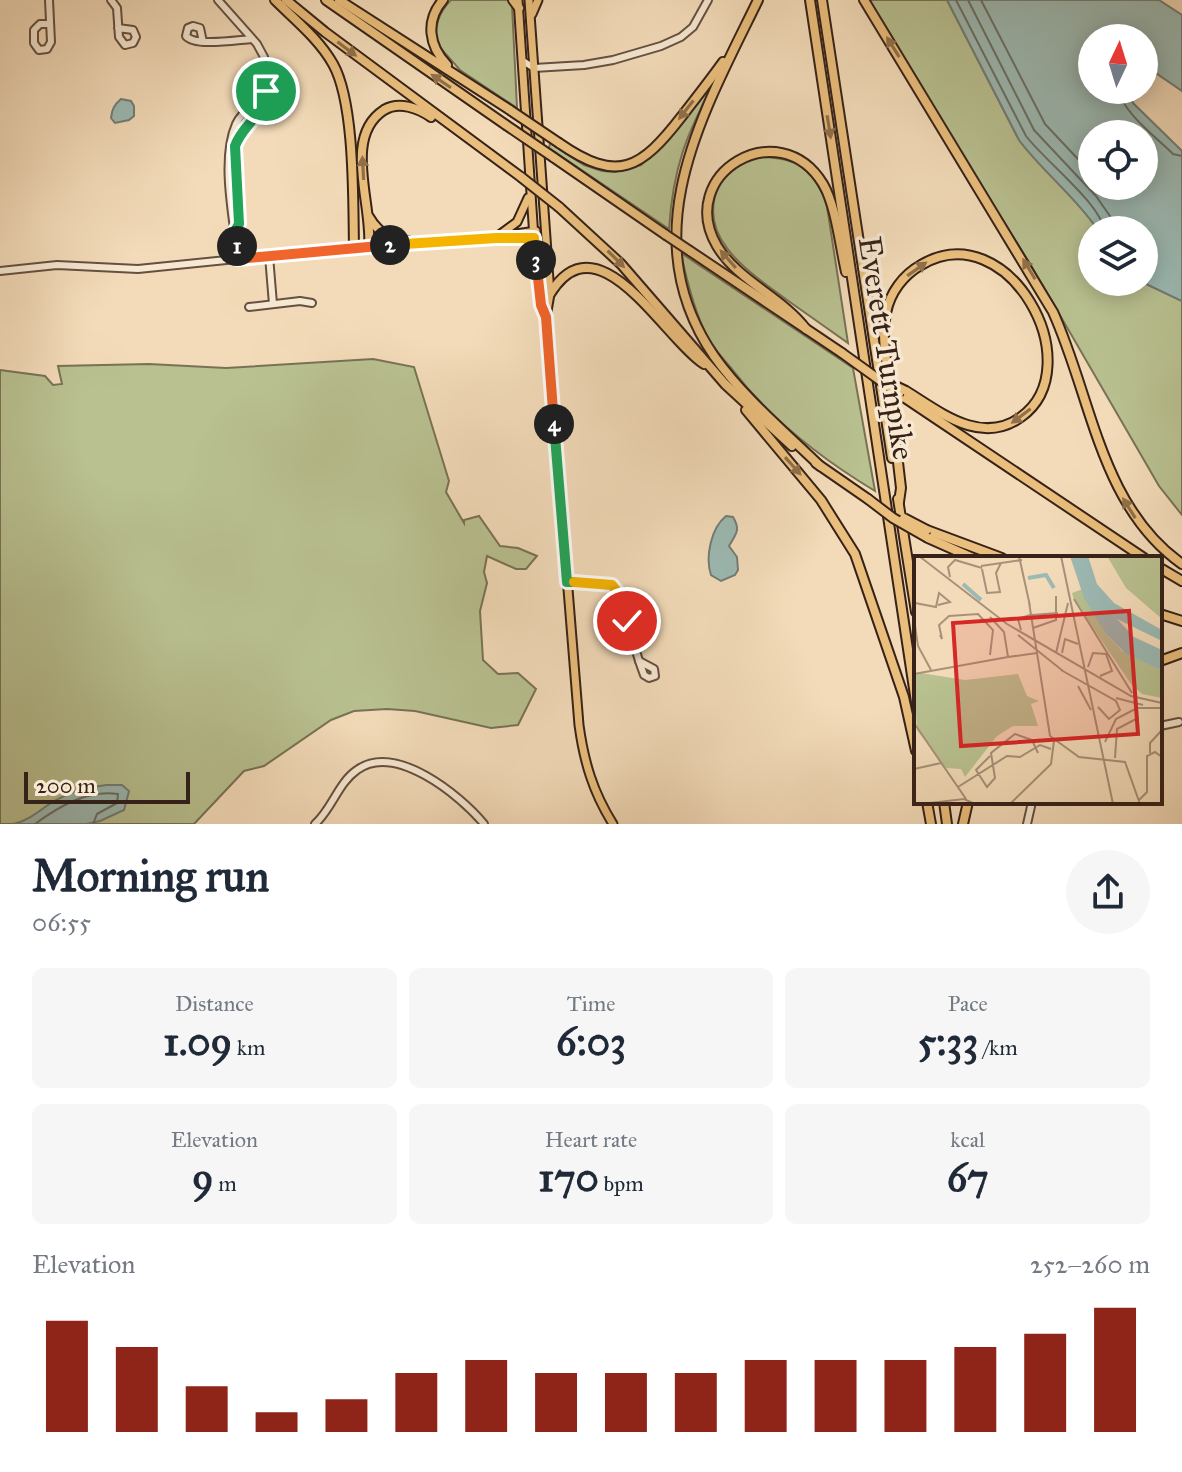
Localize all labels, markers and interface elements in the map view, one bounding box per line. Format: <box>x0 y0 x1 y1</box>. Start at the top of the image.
north arrow <box>1078 24 1158 104</box>
map controls <box>1078 24 1158 296</box>
one-way arrow <box>887 36 901 58</box>
one-way arrow <box>337 40 357 56</box>
pin <box>232 57 300 125</box>
icon: arrive <box>244 69 288 113</box>
one-way arrow <box>431 74 452 89</box>
one-way arrow <box>679 100 695 120</box>
one-way arrow <box>823 115 836 140</box>
button: locate <box>1078 120 1158 200</box>
one-way arrow <box>356 156 369 181</box>
button: layers <box>1078 216 1158 296</box>
pin: 2 <box>370 225 410 265</box>
pin: 1 <box>217 226 257 266</box>
text: 2 <box>385 231 395 258</box>
text: 1 <box>233 232 241 259</box>
street label: Everett Turnpike <box>850 234 923 463</box>
pin: 3 <box>516 240 556 280</box>
text: 3 <box>532 246 540 273</box>
one-way arrow <box>720 249 737 269</box>
one-way arrow <box>606 250 625 268</box>
one-way arrow <box>1022 258 1036 280</box>
one-way arrow <box>907 262 928 277</box>
pin: 4 <box>534 404 574 444</box>
one-way arrow <box>1011 407 1031 423</box>
text: 4 <box>548 410 560 437</box>
one-way arrow <box>784 455 801 475</box>
one-way arrow <box>1122 497 1136 519</box>
inset map <box>914 556 1162 804</box>
pin <box>593 587 661 655</box>
icon: check <box>605 599 649 643</box>
scale bar <box>24 768 190 804</box>
text: 200 m <box>36 772 96 799</box>
text: Morning run <box>32 849 269 903</box>
button: share <box>1066 850 1150 934</box>
text: 06:55 <box>32 906 91 938</box>
text: Distance <box>175 990 254 1017</box>
text: Time <box>567 990 615 1017</box>
text: Pace <box>948 990 988 1017</box>
text: 1.09 <box>163 1017 232 1066</box>
text: 6:03 <box>556 1017 626 1066</box>
text: 5:33 <box>918 1017 978 1066</box>
text: km <box>232 1034 266 1061</box>
text: /km <box>978 1034 1018 1061</box>
text: Elevation <box>171 1126 258 1153</box>
text: Heart rate <box>545 1126 637 1153</box>
text: kcal <box>950 1126 985 1153</box>
text: 9 <box>192 1153 213 1202</box>
text: 170 <box>538 1153 599 1202</box>
text: 67 <box>947 1153 989 1202</box>
text: m <box>213 1170 237 1197</box>
text: bpm <box>599 1170 644 1197</box>
text: Elevation <box>32 1248 135 1280</box>
text: 252–260 m <box>1030 1248 1150 1280</box>

